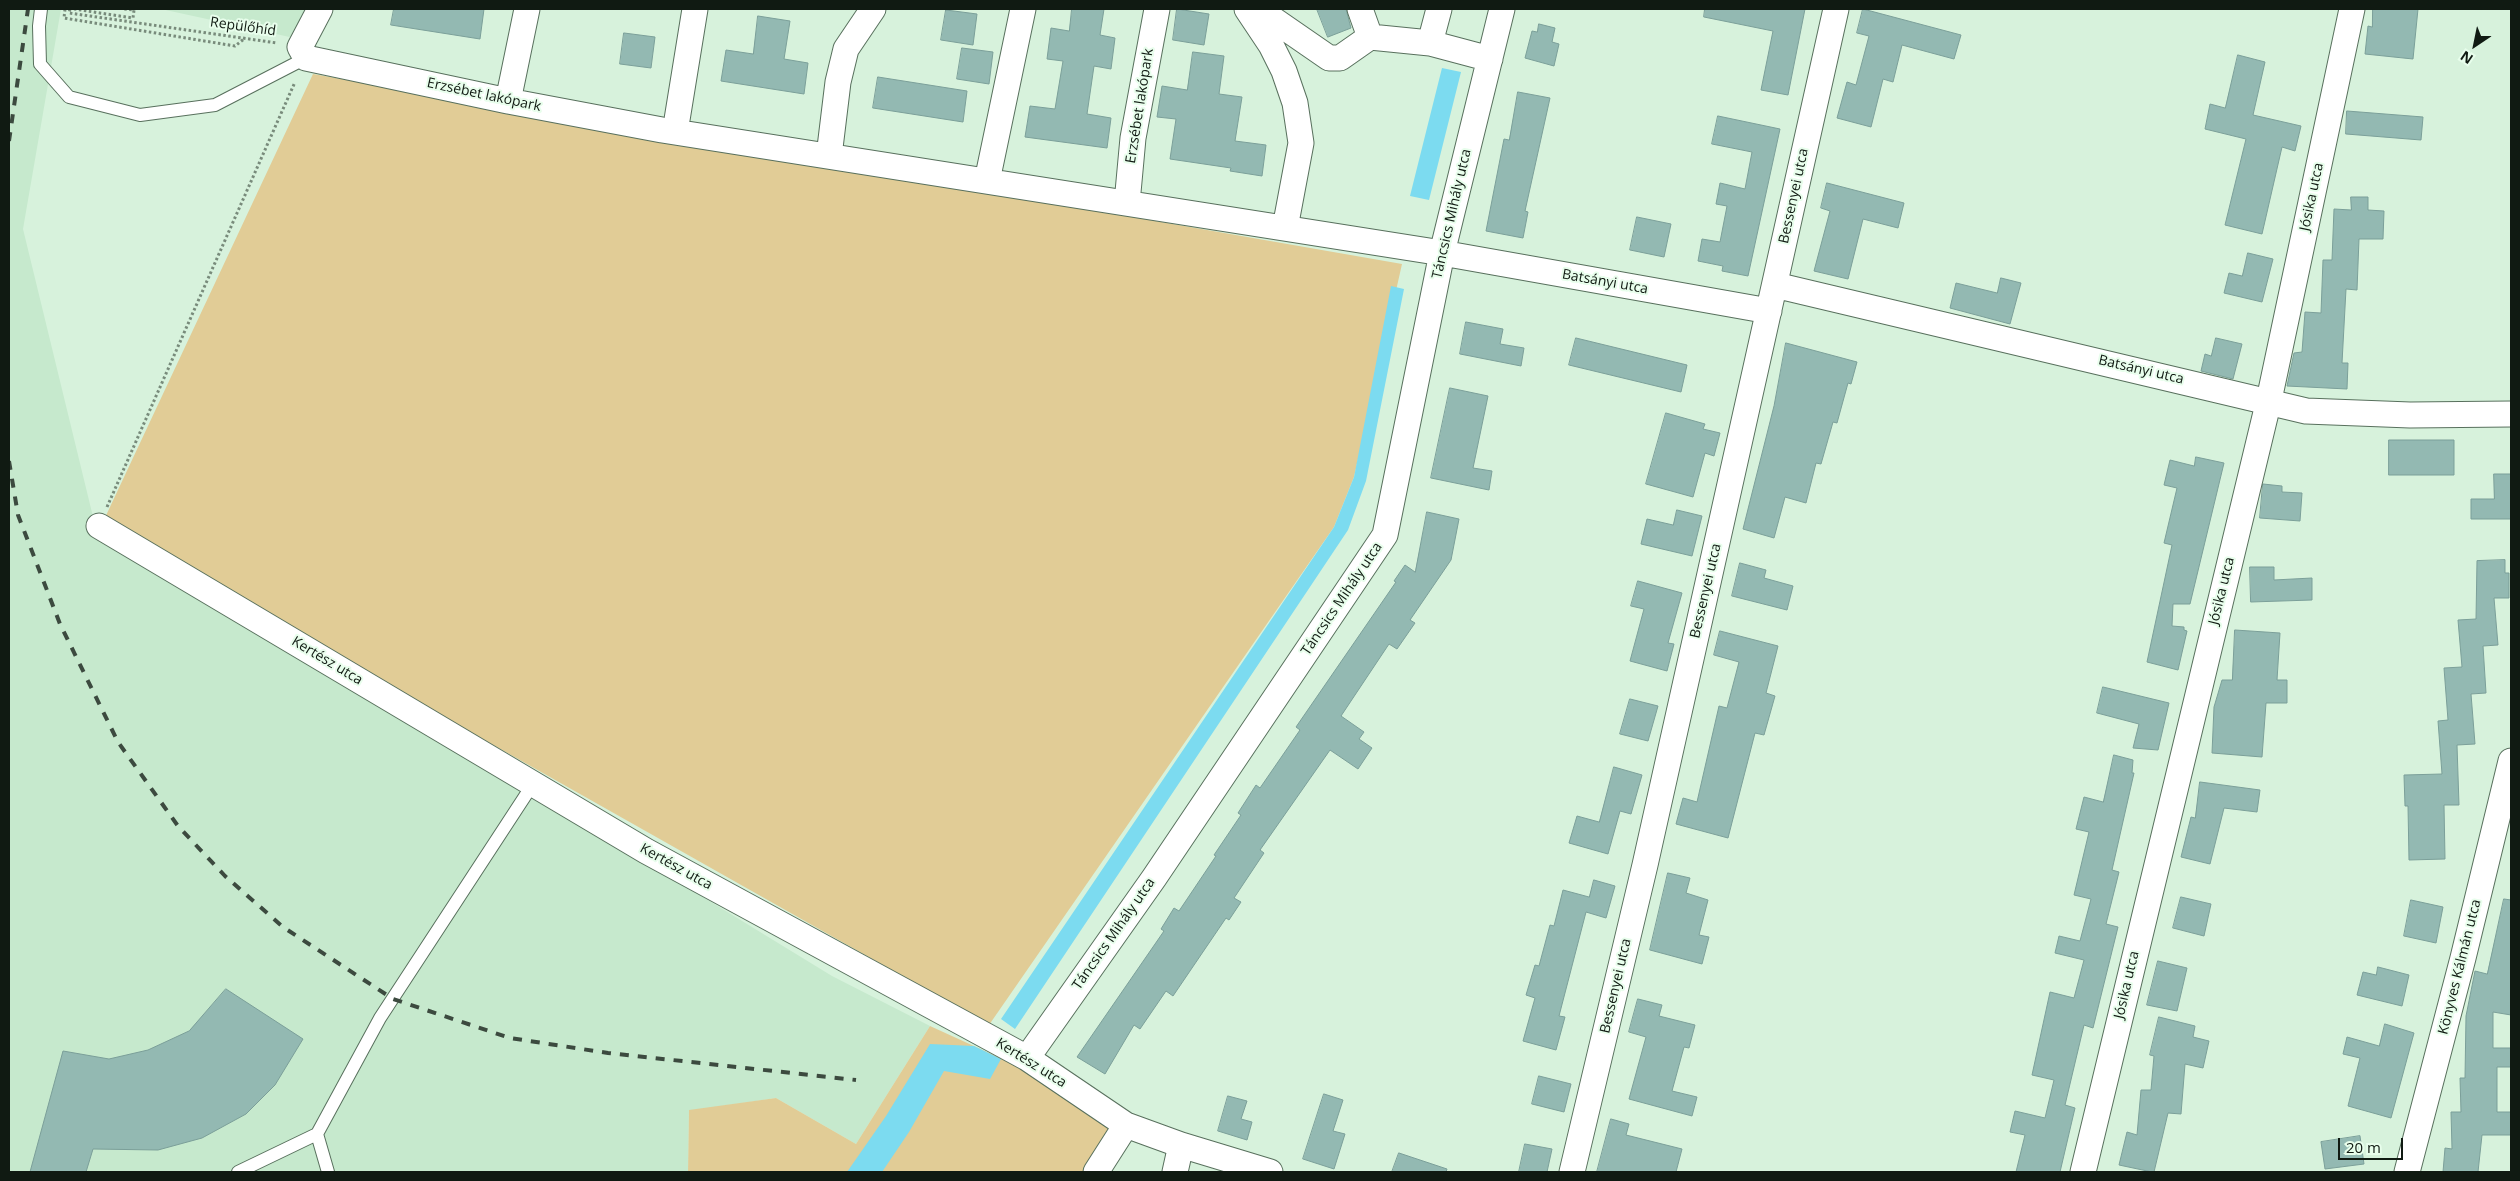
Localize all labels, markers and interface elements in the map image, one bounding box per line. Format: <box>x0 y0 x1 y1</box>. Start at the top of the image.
street label: Repülőhíd <box>209 14 277 40</box>
north arrow <box>2450 20 2500 70</box>
street label: Erzsébet lakópark <box>1123 47 1157 165</box>
text: N <box>2456 47 2476 69</box>
street label: Erzsébet lakópark <box>425 75 543 115</box>
street label: Táncsics Mihály utca <box>1429 147 1475 281</box>
street label: Bessenyei utca <box>1776 147 1812 245</box>
street label: Jósika utca <box>2297 161 2327 233</box>
street label: Batsányi utca <box>1561 266 1649 298</box>
street label: Batsányi utca <box>2097 352 2185 388</box>
street label: Táncsics Mihály utca <box>1298 539 1386 659</box>
street label: Bessenyei utca <box>1687 542 1725 640</box>
street label: Jósika utca <box>2205 555 2239 627</box>
street label: Kertész utca <box>288 633 366 689</box>
street label: Kertész utca <box>637 840 715 894</box>
street label: Táncsics Mihály utca <box>1069 875 1159 993</box>
street label: Könyves Kálmán utca <box>2435 898 2485 1036</box>
street label: Bessenyei utca <box>1597 937 1635 1035</box>
street label: Jósika utca <box>2111 949 2143 1021</box>
street label: Kertész utca <box>993 1035 1069 1091</box>
scale bar <box>2340 1128 2405 1160</box>
text: 20 m <box>2346 1137 2381 1157</box>

